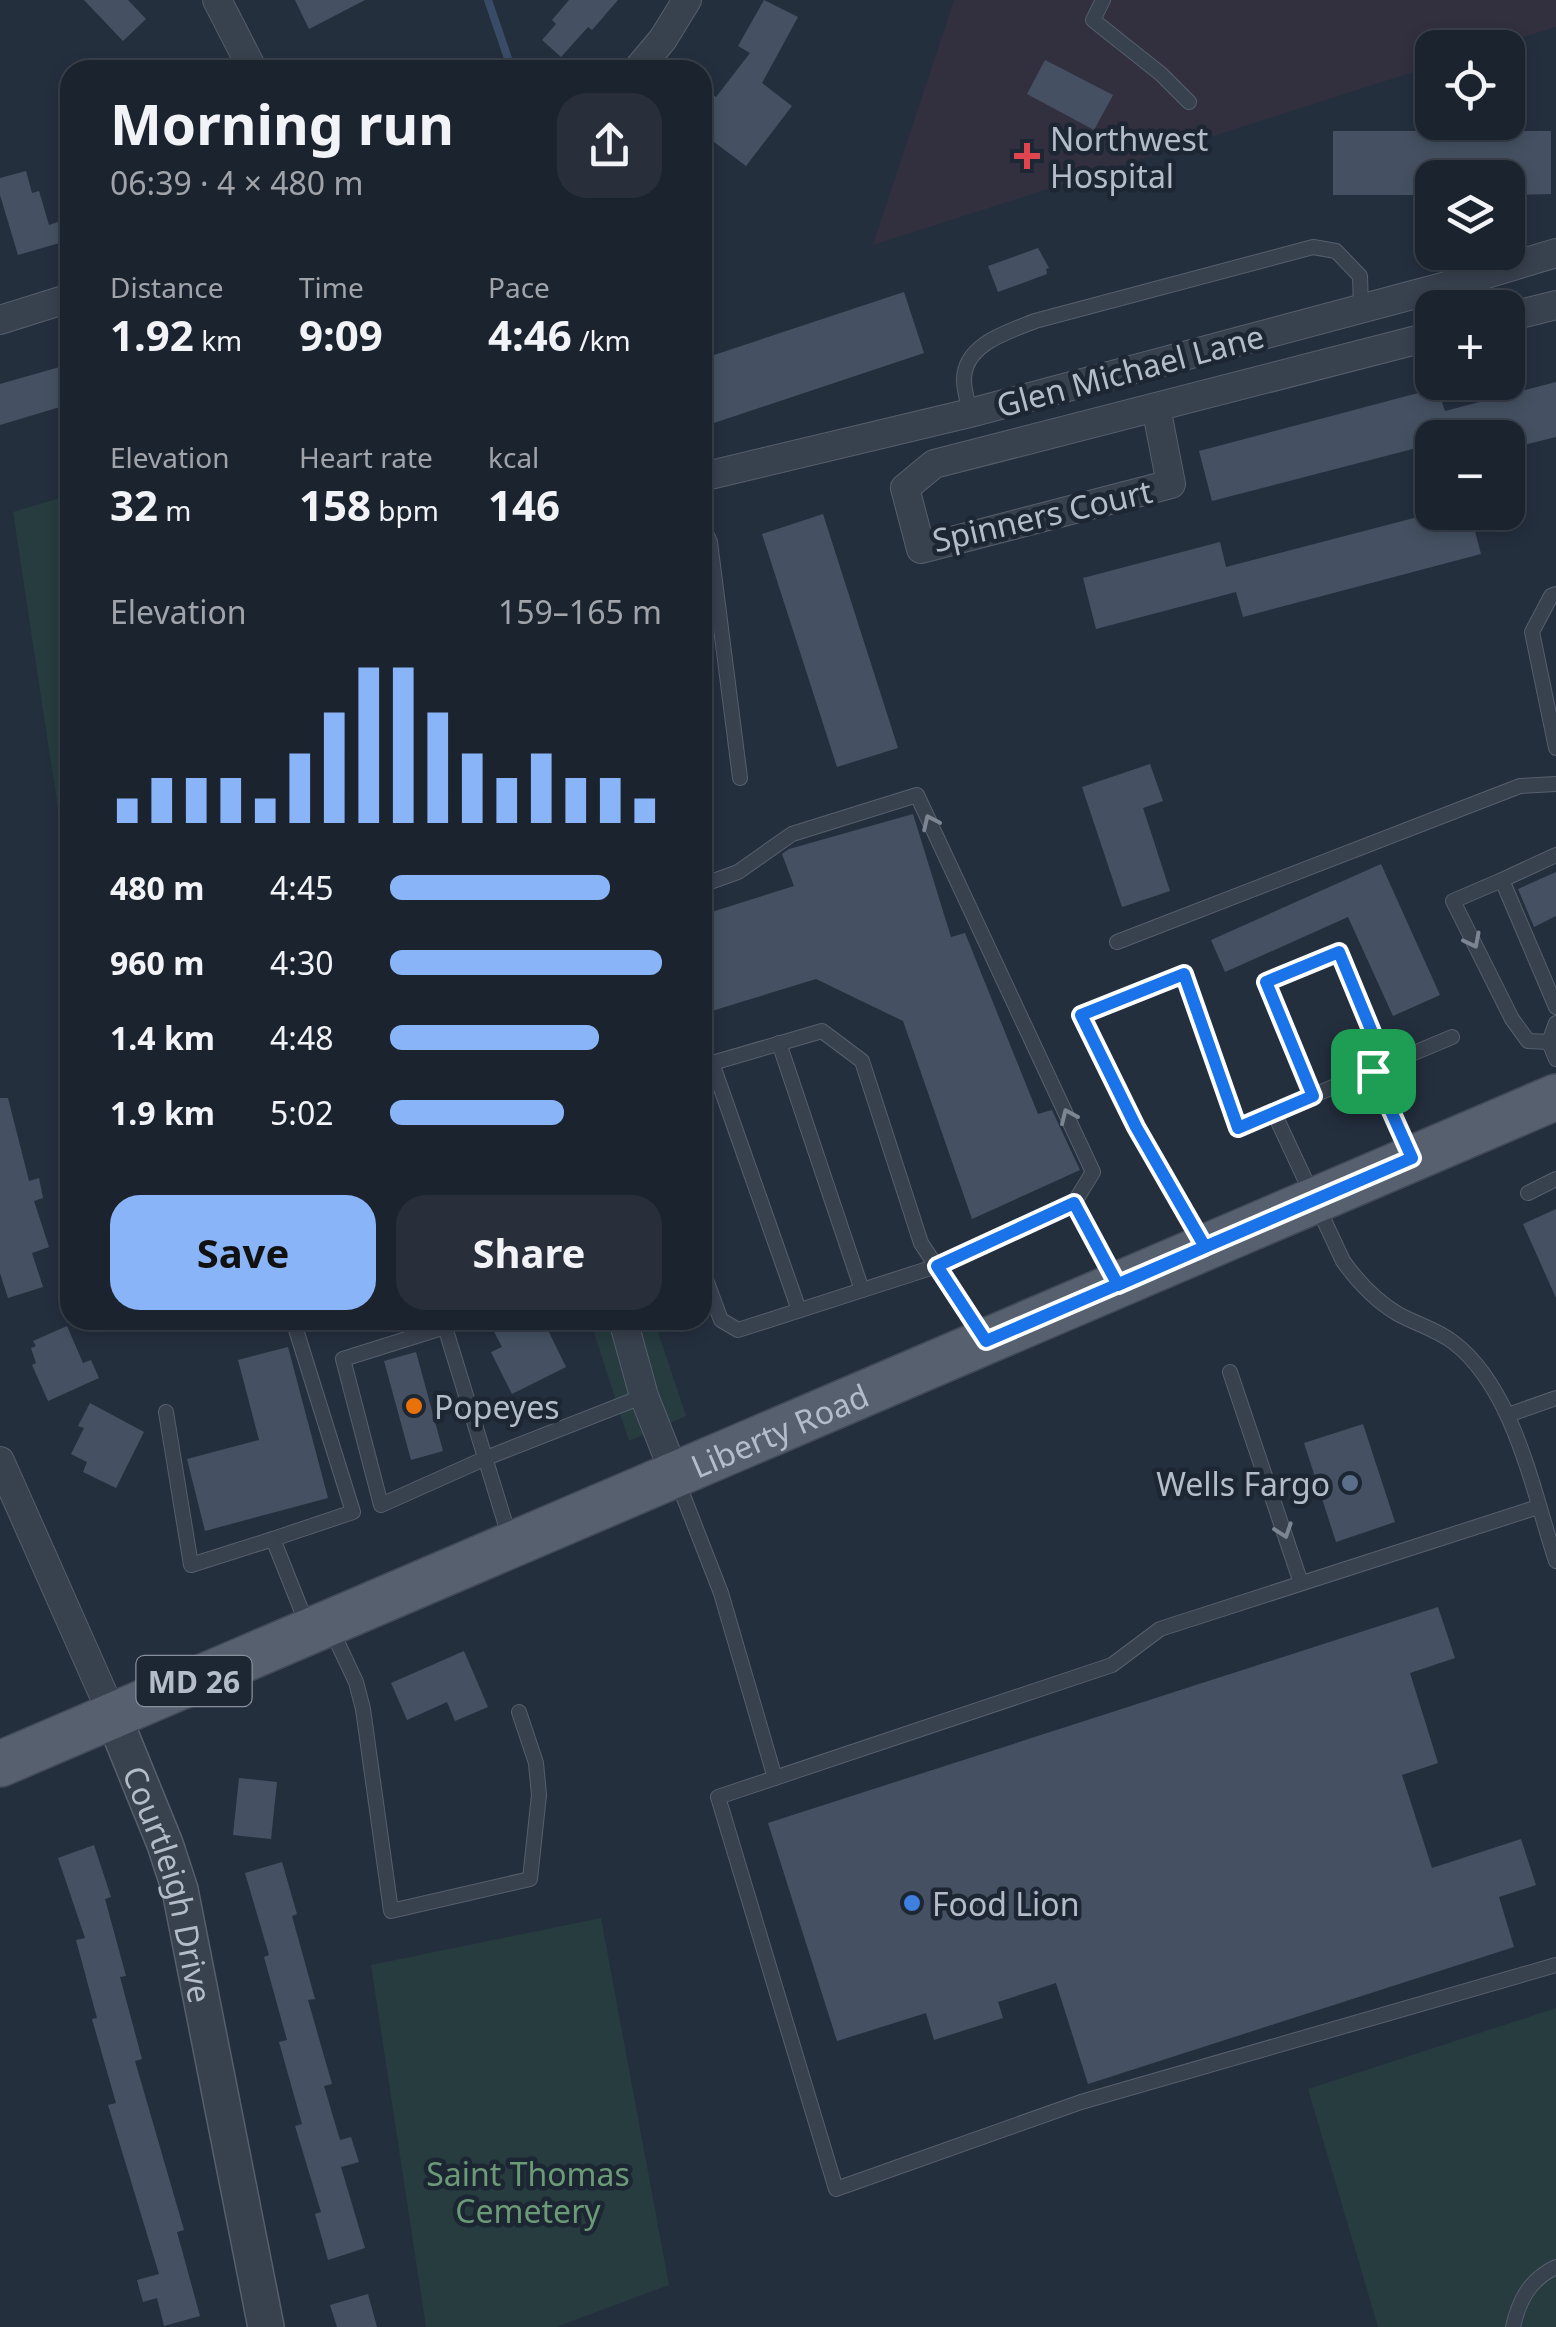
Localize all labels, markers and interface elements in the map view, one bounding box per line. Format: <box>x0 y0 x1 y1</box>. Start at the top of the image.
map controls <box>1415 30 1525 530</box>
button: locate <box>1415 30 1525 140</box>
text: Morning run <box>110 86 454 161</box>
button: share <box>557 93 662 198</box>
place label: Northwest Hospital <box>1050 117 1208 197</box>
marker: Northwest Hospital <box>1014 143 1040 169</box>
button: layers <box>1415 160 1525 270</box>
text: 06:39 · 4 × 480 m <box>110 161 363 204</box>
text: Distance <box>110 268 223 306</box>
text: Time <box>299 268 364 306</box>
text: Pace <box>488 268 550 306</box>
button: + <box>1415 290 1525 400</box>
text: 1.92 <box>110 306 194 363</box>
text: 9:09 <box>299 306 383 363</box>
text: 4:46 <box>488 306 572 363</box>
street label: Glen Michael Lane <box>992 314 1268 426</box>
text: km <box>194 321 242 359</box>
text: /km <box>572 321 631 359</box>
button: − <box>1415 420 1525 530</box>
text: Elevation <box>110 438 230 476</box>
text: Heart rate <box>299 438 433 476</box>
text: kcal <box>488 438 539 476</box>
street label: Spinners Court <box>928 469 1156 561</box>
text: 32 <box>110 476 158 533</box>
text: 158 <box>299 476 371 533</box>
text: 146 <box>488 476 560 533</box>
text: m <box>158 491 192 529</box>
text: bpm <box>371 491 439 529</box>
text: Elevation <box>110 590 247 633</box>
text: 159–165 m <box>498 590 662 633</box>
one-way arrow <box>922 814 942 832</box>
text: 480 m <box>110 866 204 909</box>
text: 4:45 <box>270 866 334 909</box>
one-way arrow <box>1461 930 1480 948</box>
text: 960 m <box>110 941 204 984</box>
text: 4:30 <box>270 941 334 984</box>
text: 1.4 km <box>110 1016 215 1059</box>
text: 4:48 <box>270 1016 334 1059</box>
pin <box>1331 1029 1416 1114</box>
icon: arrive <box>1346 1044 1401 1099</box>
text: 1.9 km <box>110 1091 215 1134</box>
text: 5:02 <box>270 1091 334 1134</box>
one-way arrow <box>1060 1108 1080 1126</box>
button: Save <box>110 1195 376 1310</box>
button: Share <box>396 1195 662 1310</box>
street label: Liberty Road <box>684 1373 875 1487</box>
place label: Popeyes <box>434 1385 560 1428</box>
marker: Popeyes <box>403 1395 425 1417</box>
place label: Wells Fargo <box>1156 1462 1330 1505</box>
marker: Wells Fargo <box>1339 1472 1361 1494</box>
one-way arrow <box>1272 1521 1292 1538</box>
road number: MD 26 <box>136 1656 252 1706</box>
street label: Courtleigh Drive <box>114 1759 223 2006</box>
place label: Food Lion <box>932 1882 1080 1925</box>
marker: Food Lion <box>901 1892 923 1914</box>
park label: Saint Thomas Cemetery <box>426 2152 630 2232</box>

